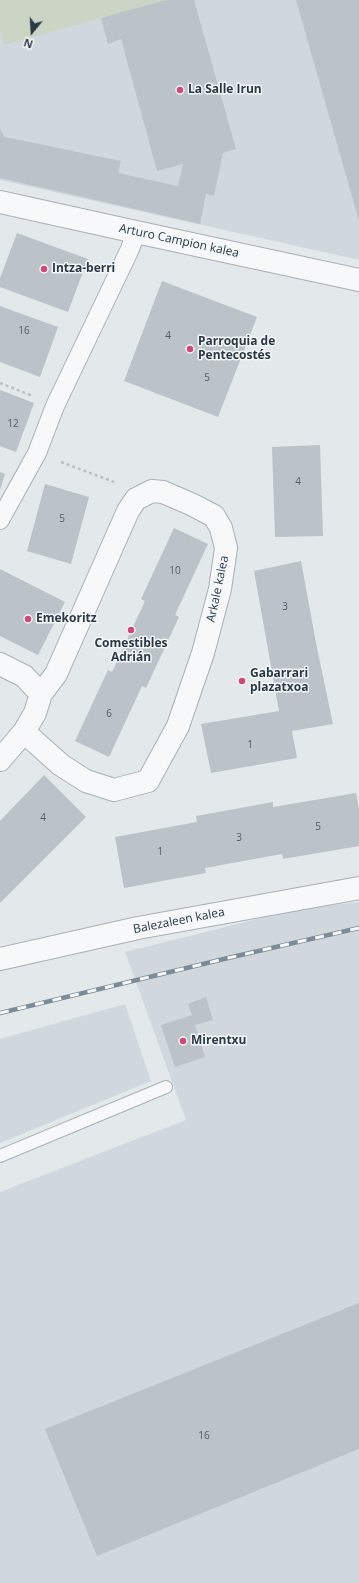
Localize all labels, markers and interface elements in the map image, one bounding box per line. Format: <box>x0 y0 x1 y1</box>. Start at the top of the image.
north arrow <box>12 12 52 52</box>
text: N <box>22 35 35 52</box>
place label: La Salle Irun <box>188 83 262 97</box>
marker: La Salle Irun <box>175 85 185 95</box>
street label: Arturo Campion kalea <box>118 221 240 261</box>
place label: Intza-berri <box>52 262 115 276</box>
marker: Intza-berri <box>39 264 49 274</box>
house number: 16 <box>18 325 30 337</box>
house number: 4 <box>165 330 171 342</box>
place label: Parroquia de Pentecostés <box>198 335 275 363</box>
marker: Parroquia de Pentecostés <box>185 344 195 354</box>
house number: 5 <box>204 372 210 384</box>
house number: 12 <box>7 418 19 430</box>
house number: 4 <box>295 476 301 488</box>
house number: 5 <box>59 513 65 525</box>
street label: Arkale kalea <box>204 554 232 624</box>
house number: 10 <box>169 565 181 577</box>
house number: 3 <box>282 601 288 613</box>
place label: Emekoritz <box>36 612 97 626</box>
marker: Emekoritz <box>23 614 33 624</box>
marker: Comestibles Adrián <box>126 625 136 635</box>
place label: Comestibles Adrián <box>94 637 168 665</box>
place label: Gabarrari plazatxoa <box>250 667 308 695</box>
marker: Gabarrari plazatxoa <box>237 676 247 686</box>
house number: 6 <box>106 708 112 720</box>
house number: 1 <box>247 739 253 751</box>
house number: 4 <box>40 812 46 824</box>
house number: 5 <box>315 821 321 833</box>
house number: 3 <box>236 832 242 844</box>
house number: 1 <box>157 846 163 858</box>
street label: Balezaleen kalea <box>132 905 226 937</box>
place label: Mirentxu <box>191 1034 246 1048</box>
marker: Mirentxu <box>178 1036 188 1046</box>
house number: 16 <box>198 1430 210 1442</box>

